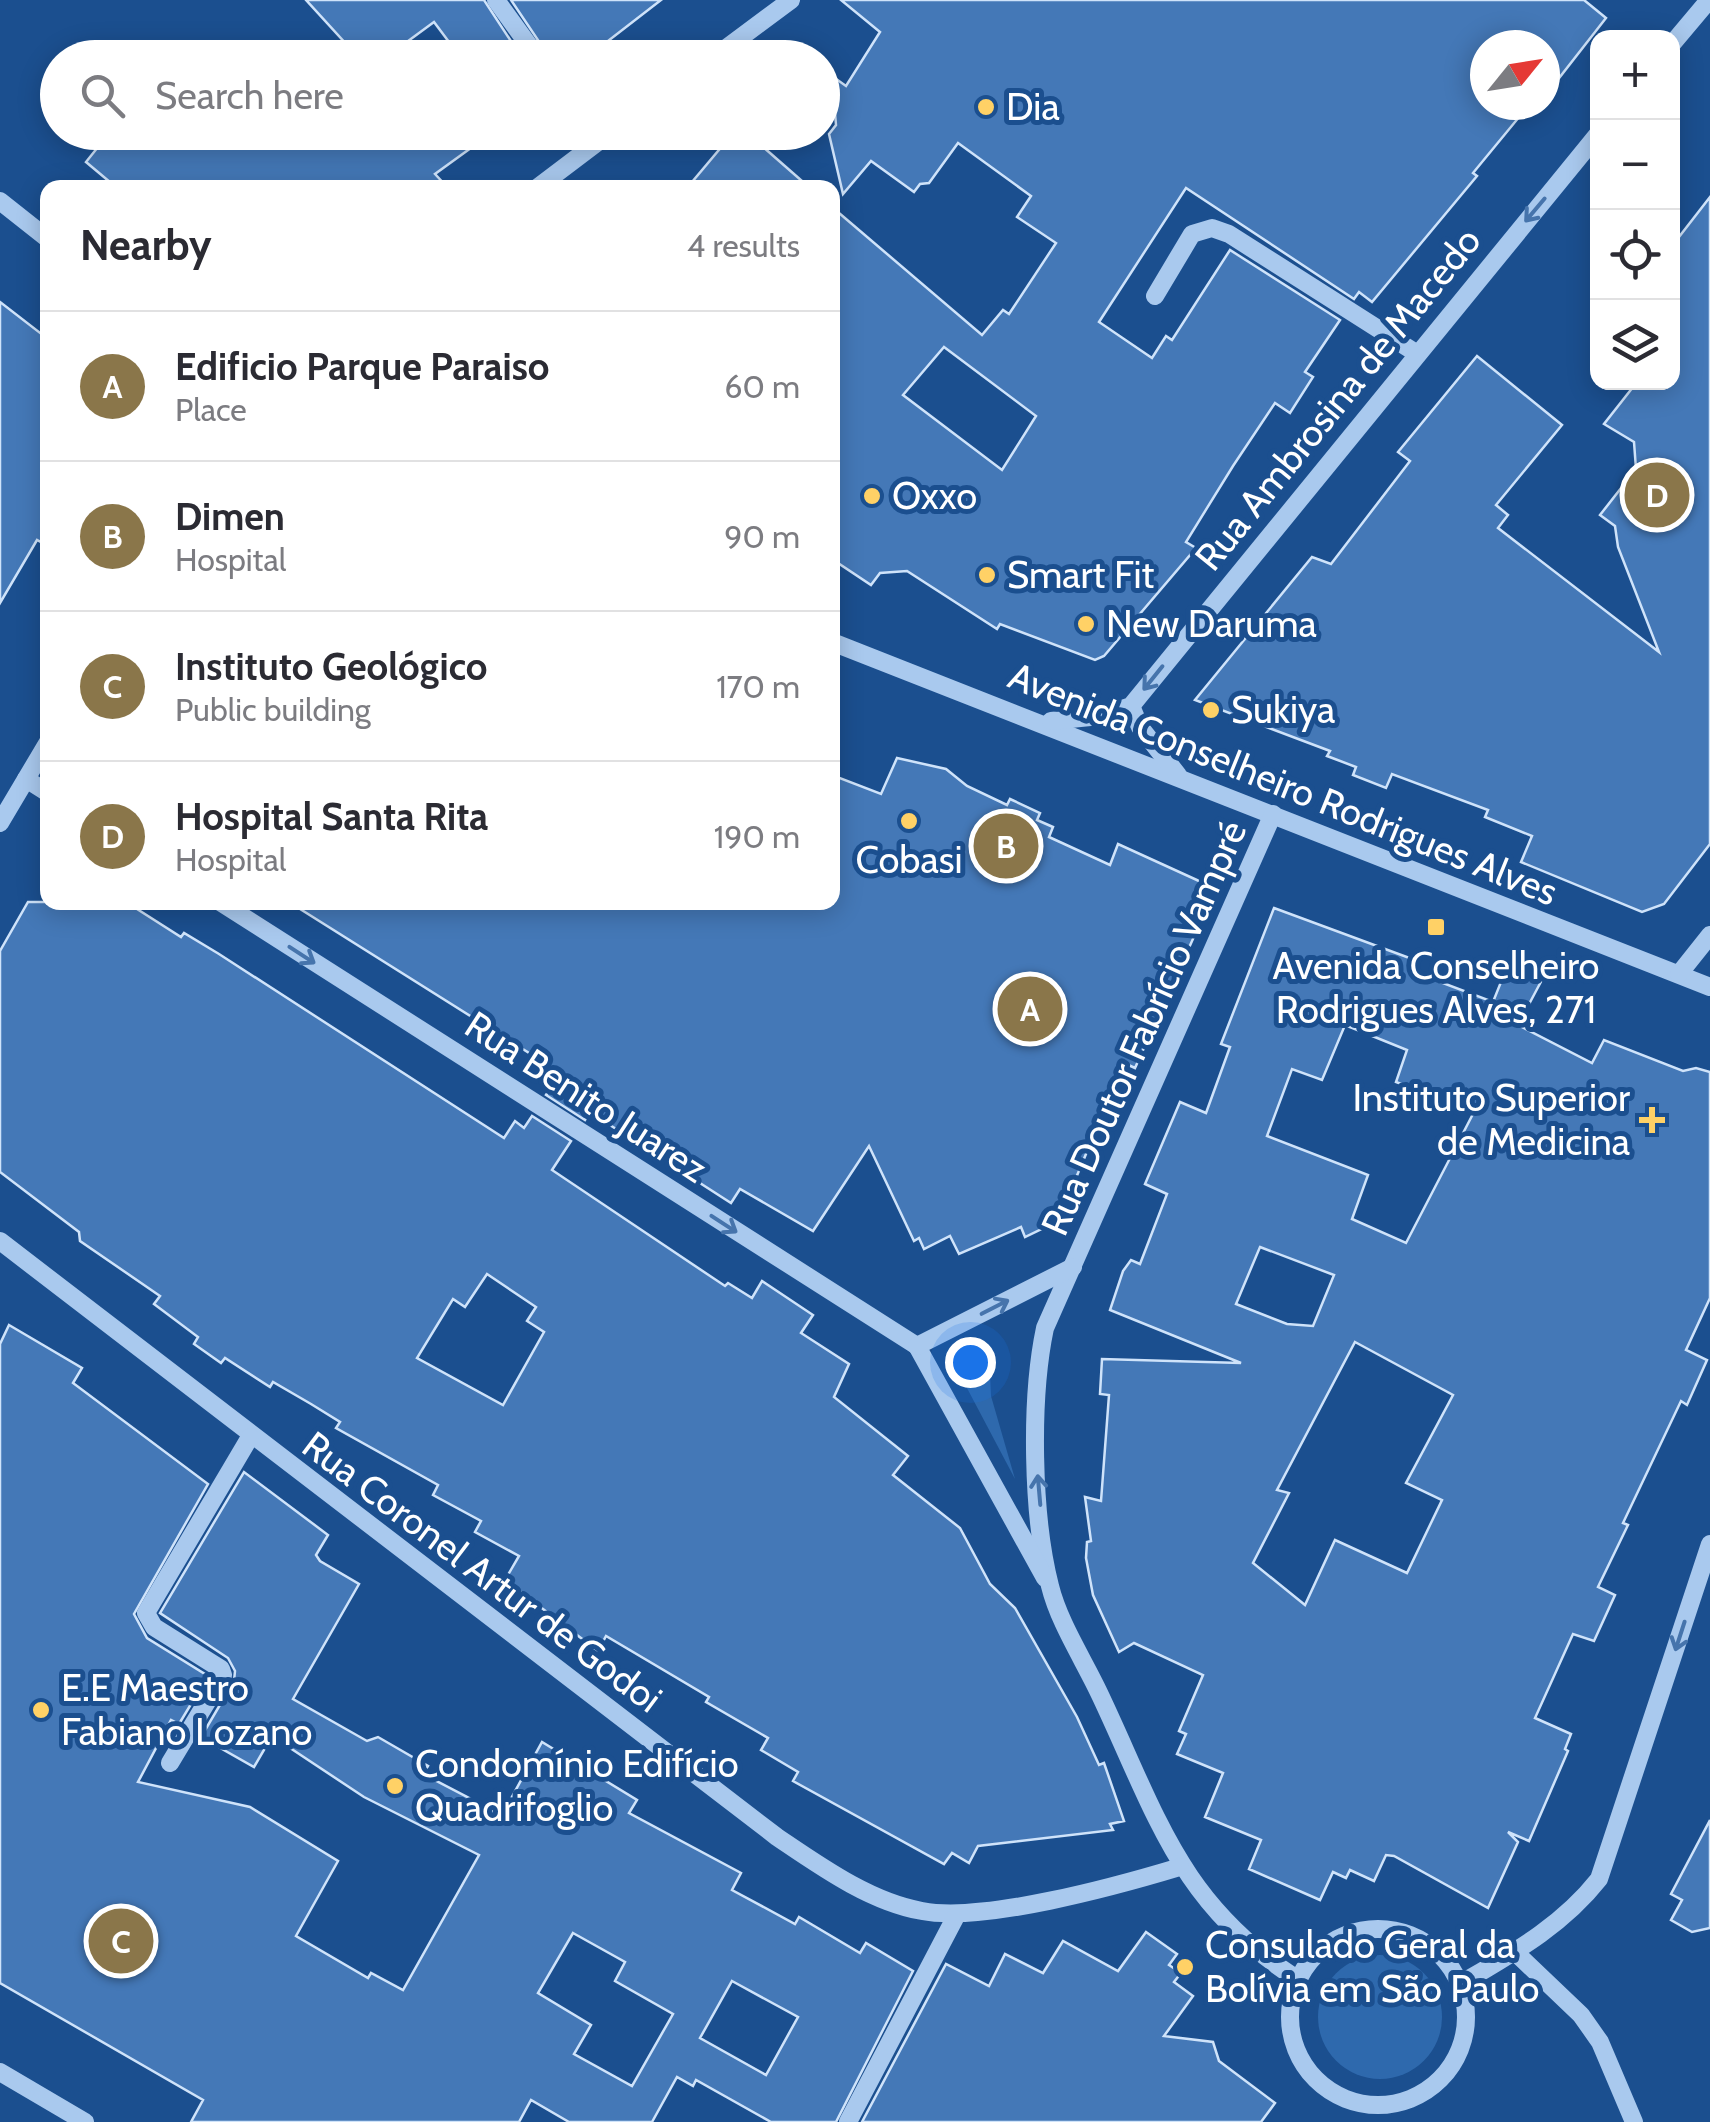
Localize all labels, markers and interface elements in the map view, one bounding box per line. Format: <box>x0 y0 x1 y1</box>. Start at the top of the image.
north arrow <box>1470 30 1560 120</box>
map controls <box>1590 30 1680 390</box>
button: + <box>1590 30 1680 120</box>
search box <box>40 40 840 150</box>
icon: search <box>75 68 130 123</box>
text: Search here <box>155 72 344 119</box>
place label: Dia <box>1006 83 1060 130</box>
marker: Dia <box>975 96 997 118</box>
button: − <box>1590 120 1680 210</box>
one-way arrow <box>1524 196 1546 222</box>
button: locate <box>1590 210 1680 300</box>
street label: Rua Ambrosina de Macedo <box>1185 218 1490 580</box>
text: Nearby <box>80 219 212 271</box>
text: 4 results <box>687 226 800 265</box>
button: layers <box>1590 300 1680 390</box>
text: Edificio Parque Paraiso <box>175 343 549 390</box>
text: A <box>102 367 123 406</box>
text: 60 m <box>724 367 800 406</box>
text: Place <box>175 390 247 429</box>
pin: D <box>1624 458 1690 532</box>
place label: Oxxo <box>892 472 977 519</box>
marker: Oxxo <box>861 485 883 507</box>
text: Dimen <box>175 493 285 540</box>
text: B <box>102 517 123 556</box>
text: 90 m <box>724 517 800 556</box>
text: Hospital <box>175 540 286 579</box>
place label: Smart Fit <box>1007 551 1155 598</box>
marker: Smart Fit <box>976 564 998 586</box>
place label: New Daruma <box>1106 600 1317 647</box>
marker: New Daruma <box>1075 613 1097 635</box>
text: Instituto Geológico <box>175 643 488 690</box>
street label: Avenida Conselheiro Rodrigues Alves <box>1002 652 1564 915</box>
one-way arrow <box>1142 665 1164 691</box>
text: C <box>103 667 122 706</box>
text: 170 m <box>716 667 800 706</box>
place label: Sukiya <box>1231 686 1335 733</box>
text: Public building <box>175 690 371 729</box>
marker: Sukiya <box>1200 699 1222 721</box>
text: Hospital Santa Rita <box>175 793 488 840</box>
pin: B <box>974 808 1038 884</box>
marker: Cobasi <box>898 810 920 832</box>
street label: Rua Doutor Fabrício Vampré <box>1031 813 1256 1242</box>
text: D <box>101 817 124 856</box>
text: 190 m <box>714 817 800 856</box>
place label: Cobasi <box>856 836 962 883</box>
text: Hospital <box>175 840 286 879</box>
marker: Avenida Conselheiro Rodrigues Alves, 271 <box>1425 916 1447 938</box>
place label: Avenida Conselheiro Rodrigues Alves, 271 <box>1273 942 1599 1033</box>
one-way arrow <box>287 944 316 965</box>
pin: A <box>998 972 1062 1046</box>
street label: Rua Benito Juarez <box>456 1001 716 1192</box>
place label: Instituto Superior de Medicina <box>1353 1074 1630 1165</box>
marker: Instituto Superior de Medicina <box>1639 1107 1665 1133</box>
one-way arrow <box>709 1213 737 1234</box>
one-way arrow <box>980 1297 1010 1316</box>
your location <box>945 1337 996 1388</box>
street label: Rua Coronel Artur de Godoi <box>293 1421 671 1722</box>
one-way arrow <box>1030 1475 1049 1507</box>
one-way arrow <box>1670 1620 1688 1652</box>
place label: E.E Maestro Fabiano Lozano <box>61 1664 313 1755</box>
marker: E.E Maestro Fabiano Lozano <box>30 1699 52 1721</box>
place label: Condomínio Edifício Quadrifoglio <box>415 1740 739 1831</box>
marker: Condomínio Edifício Quadrifoglio <box>384 1775 406 1797</box>
pin: C <box>88 1904 154 1978</box>
place label: Consulado Geral da Bolívia em São Paulo <box>1205 1921 1539 2012</box>
marker: Consulado Geral da Bolívia em São Paulo <box>1174 1956 1196 1978</box>

